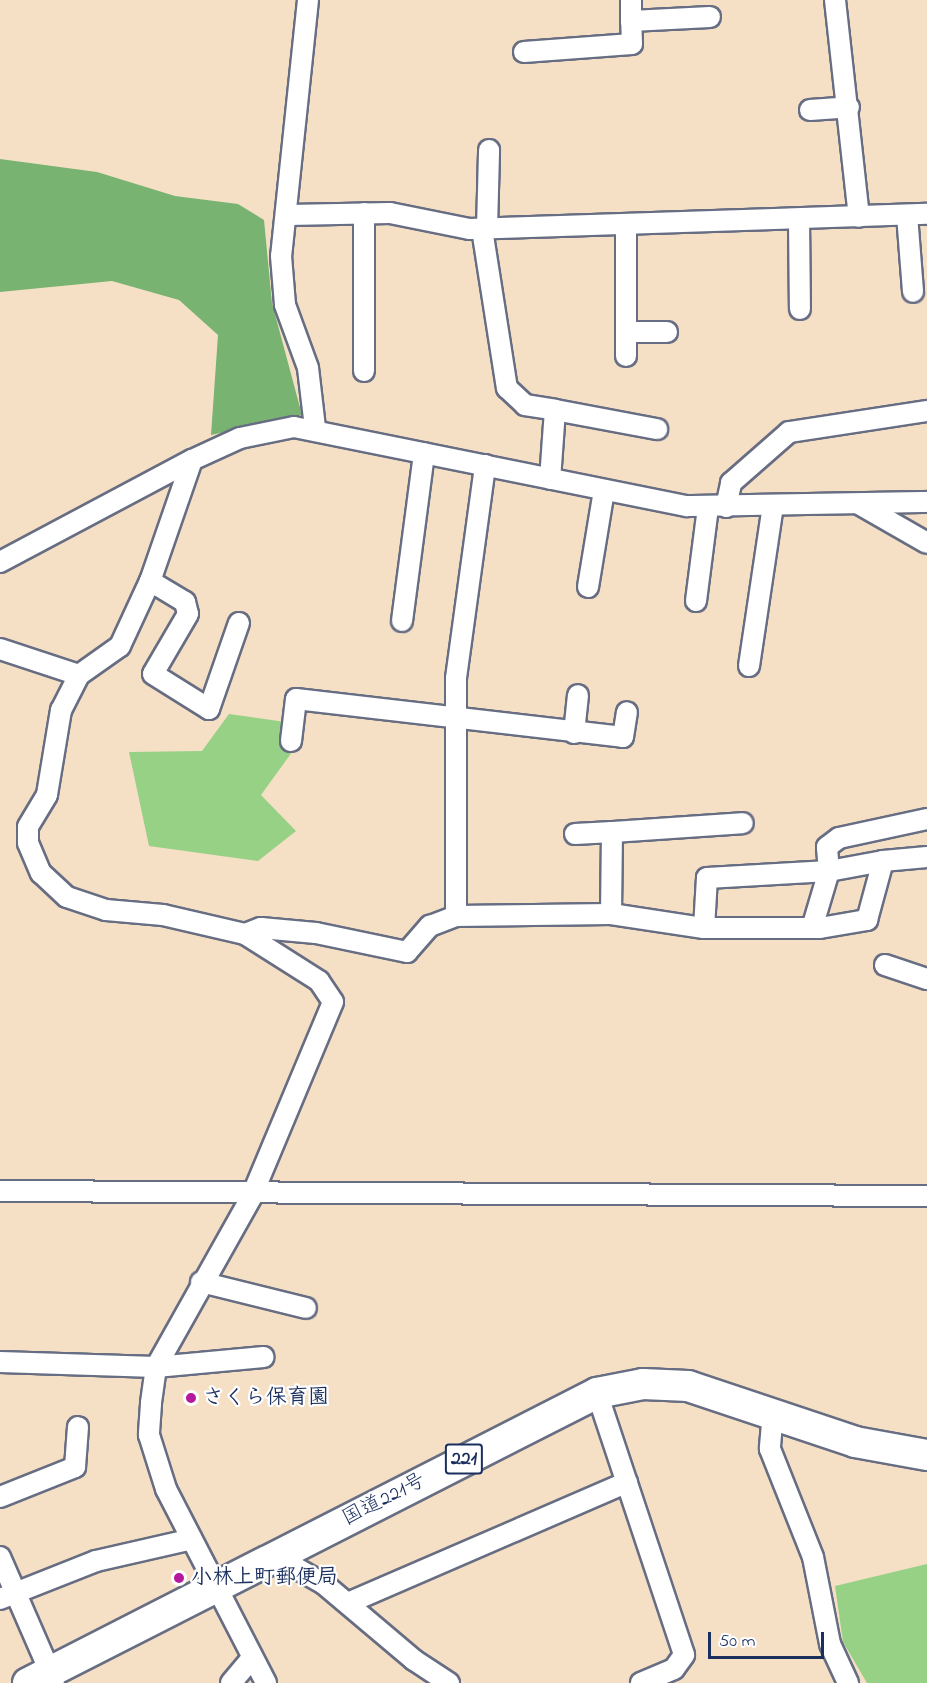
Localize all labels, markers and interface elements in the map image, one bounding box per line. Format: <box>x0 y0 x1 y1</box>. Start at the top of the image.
place label: さくら保育園 <box>203 1385 329 1411</box>
marker: さくら保育園 <box>184 1391 198 1405</box>
road number: 221 <box>444 1442 484 1476</box>
street label: 国道221号 <box>338 1468 430 1532</box>
place label: 小林上町郵便局 <box>191 1565 338 1591</box>
marker: 小林上町郵便局 <box>172 1571 186 1585</box>
scale bar <box>711 1620 826 1658</box>
text: 50 m <box>719 1629 756 1655</box>

